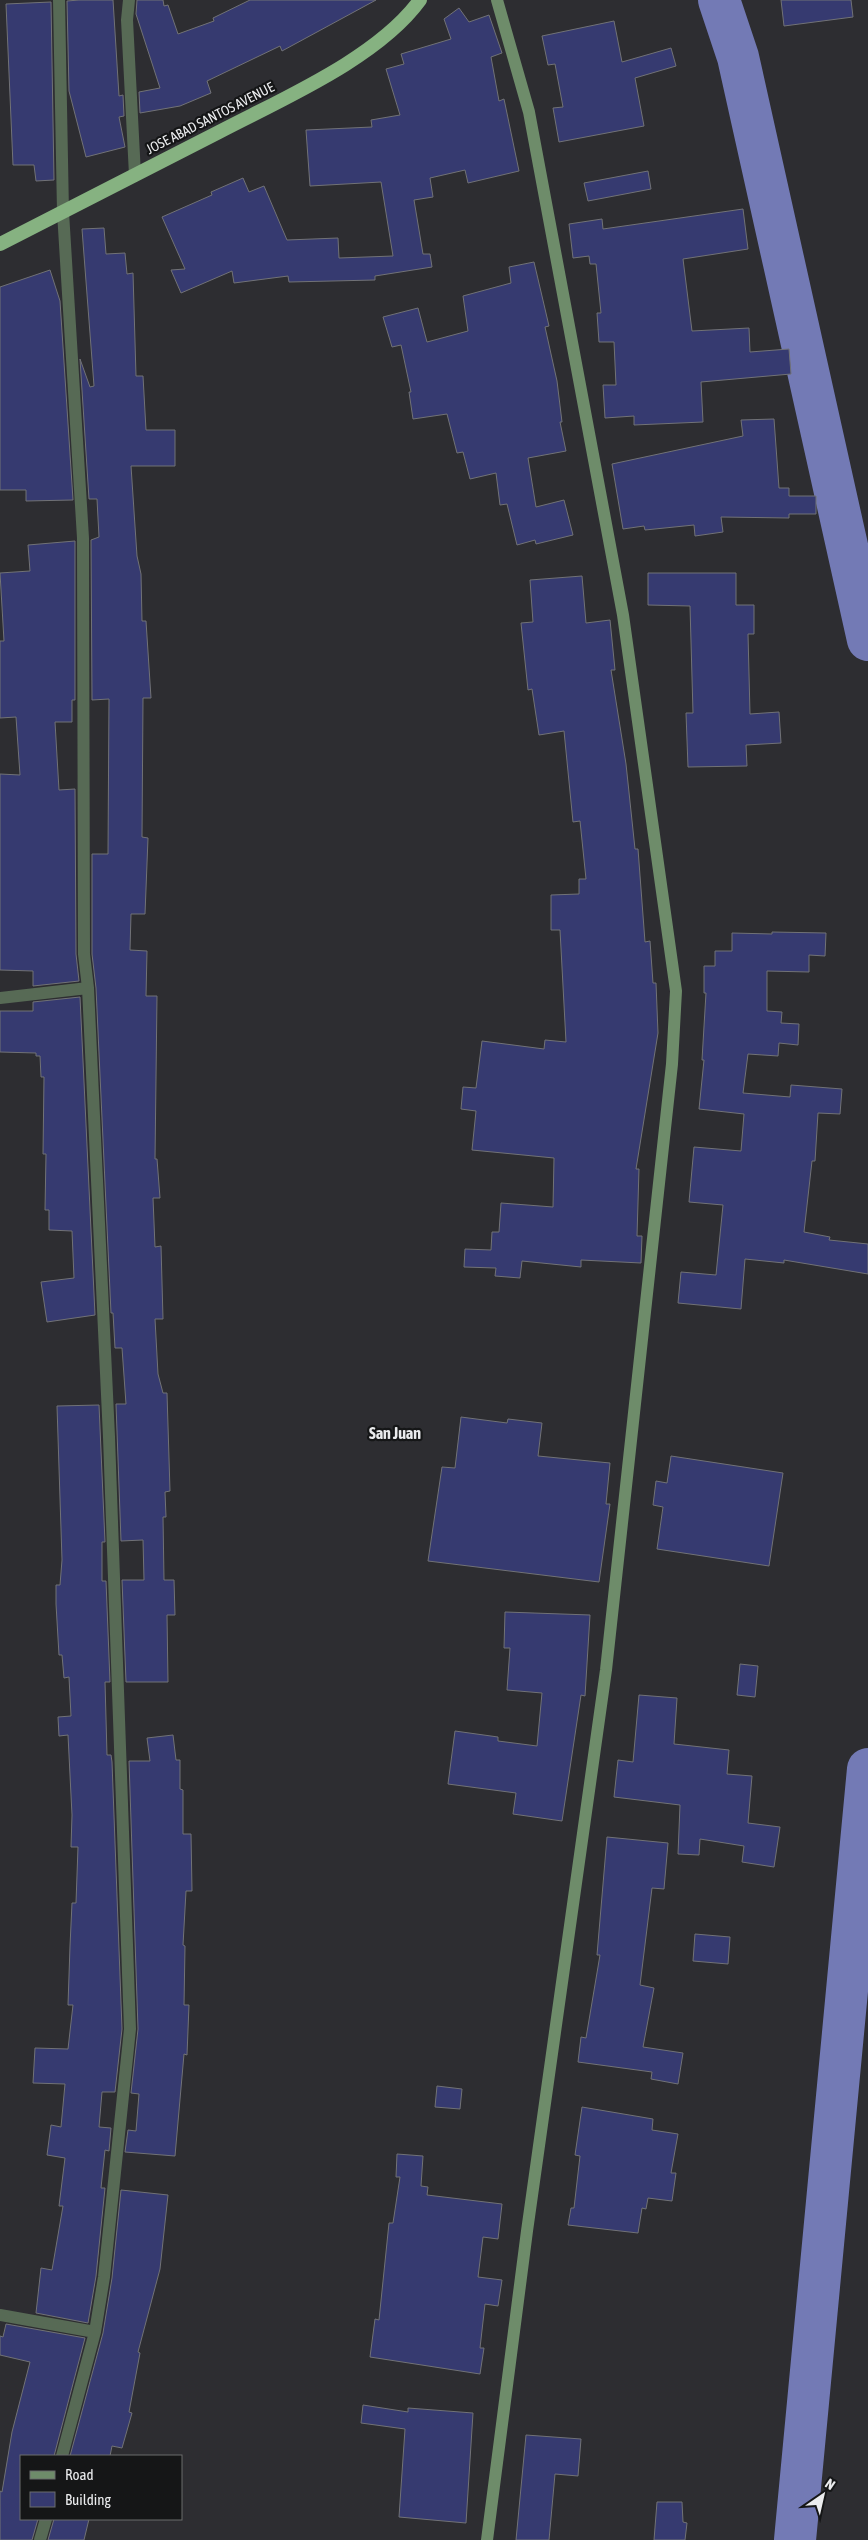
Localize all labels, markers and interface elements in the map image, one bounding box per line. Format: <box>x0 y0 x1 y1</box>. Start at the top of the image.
street label: JOSE ABAD SANTOS AVENUE <box>143 79 277 157</box>
district label: San Juan <box>369 1424 421 1442</box>
legend <box>20 2455 182 2520</box>
text: Road <box>65 2466 94 2483</box>
north arrow <box>798 2470 848 2520</box>
text: N <box>822 2475 838 2493</box>
text: Building <box>65 2491 111 2508</box>

